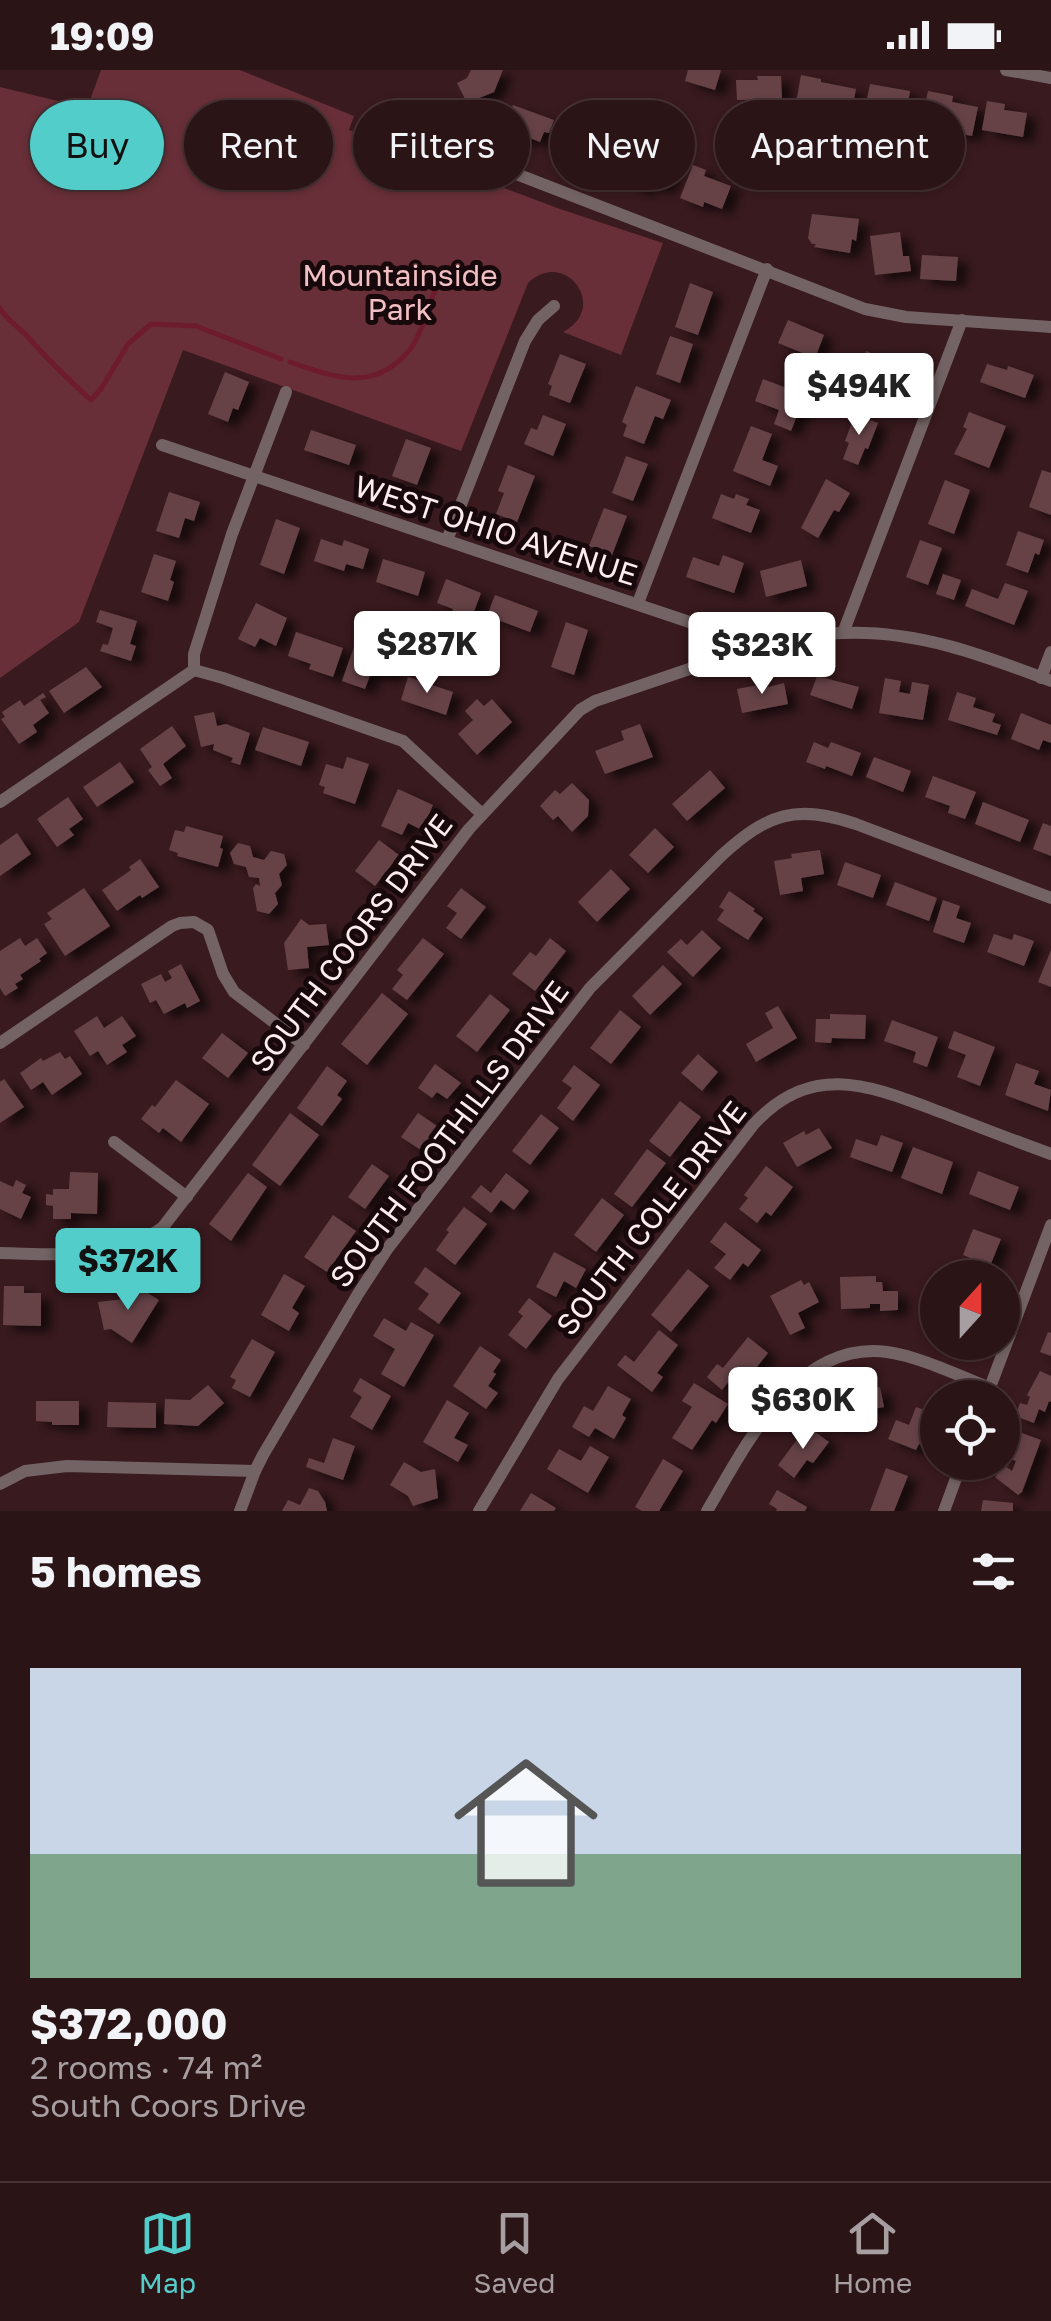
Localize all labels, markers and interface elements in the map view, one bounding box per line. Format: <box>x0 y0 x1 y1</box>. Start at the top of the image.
text: 19:09 <box>50 13 155 58</box>
chip: Buy <box>30 100 164 190</box>
chip: Rent <box>184 100 333 190</box>
chip: Filters <box>353 100 530 190</box>
chip: New <box>550 100 695 190</box>
chip: Apartment <box>715 100 965 190</box>
park label: Mountainside Park <box>302 257 498 327</box>
pin: $494K <box>789 353 929 438</box>
text: $494K <box>807 366 911 404</box>
street label: WEST OHIO AVENUE <box>350 467 642 593</box>
pin: $287K <box>357 611 497 696</box>
pin: $323K <box>692 612 832 697</box>
text: $287K <box>376 624 478 662</box>
text: $323K <box>710 625 814 663</box>
street label: SOUTH COORS DRIVE <box>242 807 460 1079</box>
street label: SOUTH FOOTHILLS DRIVE <box>322 974 576 1294</box>
street label: SOUTH COLE DRIVE <box>548 1094 754 1342</box>
pin: $372K <box>58 1228 198 1313</box>
text: $372K <box>77 1241 179 1279</box>
north arrow <box>920 1260 1020 1360</box>
map controls <box>920 1260 1020 1480</box>
pin: $630K <box>733 1367 873 1452</box>
text: $630K <box>750 1380 856 1418</box>
button: locate <box>920 1380 1020 1480</box>
icon: filters <box>966 1544 1021 1599</box>
text: 5 homes <box>30 1546 202 1596</box>
icon: home <box>436 1733 616 1913</box>
text: $372,000 <box>30 1998 228 2048</box>
text: 2 rooms · 74 m² <box>30 2048 262 2086</box>
text: South Coors Drive <box>30 2086 306 2124</box>
tab: Map <box>139 2206 196 2299</box>
tab: Saved <box>474 2206 555 2299</box>
tab: Home <box>833 2206 912 2299</box>

